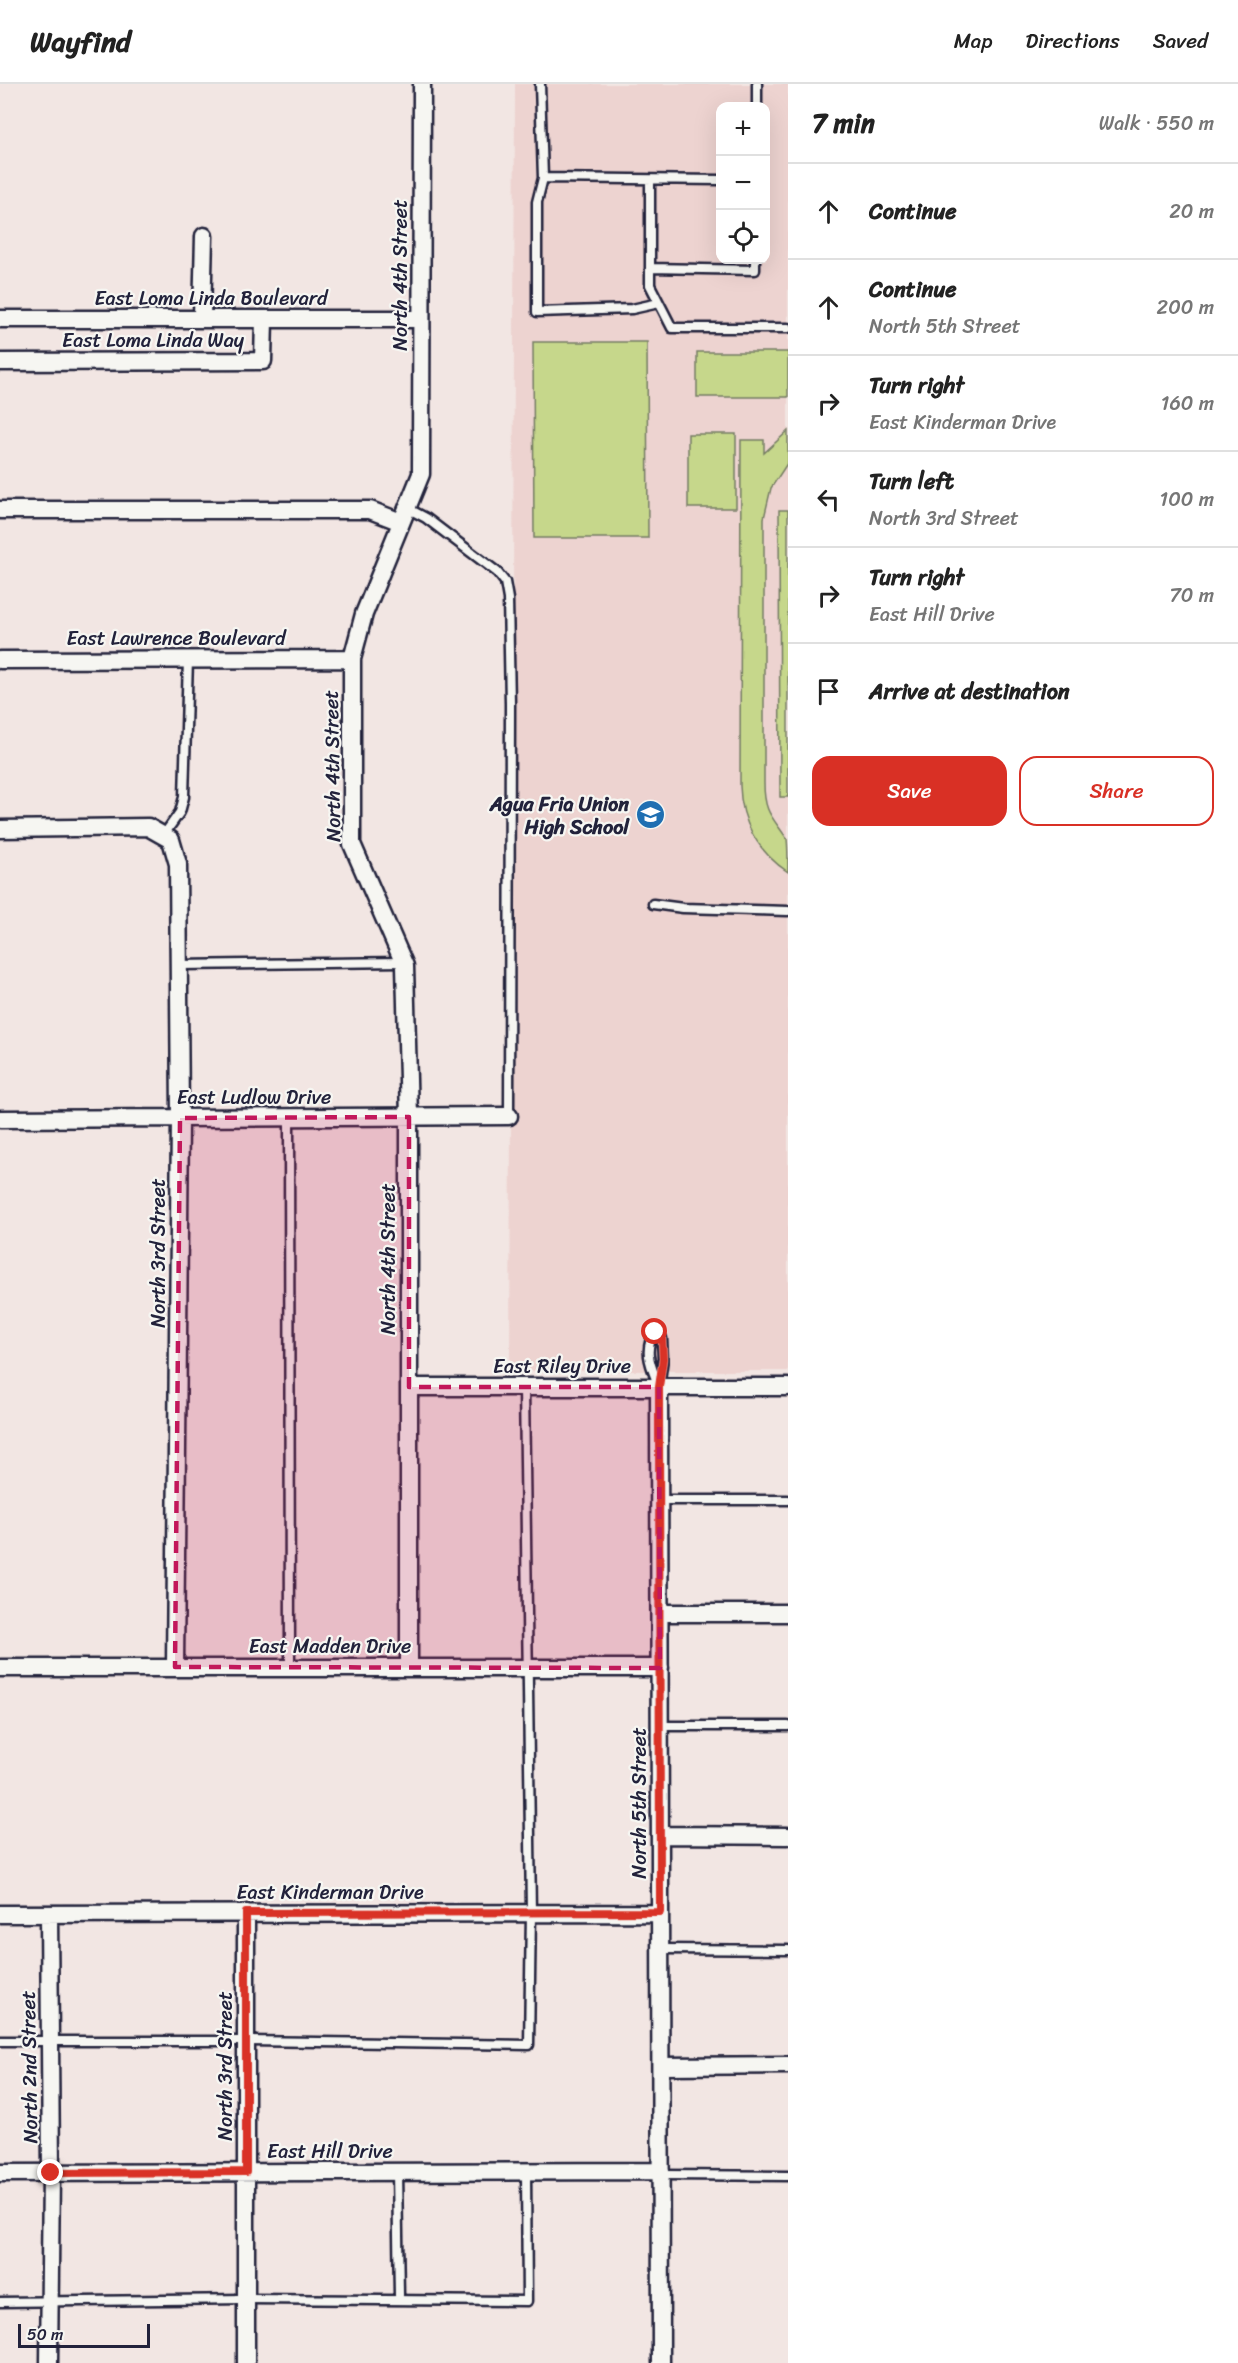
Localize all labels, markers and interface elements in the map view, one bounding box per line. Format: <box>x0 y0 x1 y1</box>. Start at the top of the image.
text: Wayfind <box>30 17 131 66</box>
text: Map <box>954 22 992 60</box>
text: Directions <box>1025 22 1120 60</box>
text: Saved <box>1153 22 1208 60</box>
text: 7 min <box>812 100 875 146</box>
map controls <box>716 102 770 264</box>
button: + <box>716 102 770 156</box>
text: Walk · 550 m <box>1099 106 1214 141</box>
button: − <box>716 156 770 210</box>
text: Continue <box>869 192 957 231</box>
text: 20 m <box>1169 194 1214 229</box>
icon: ahead <box>812 195 845 228</box>
street label: North 4th Street <box>383 199 418 351</box>
button: locate <box>716 210 770 264</box>
text: Continue <box>869 270 957 309</box>
street label: East Loma Linda Boulevard <box>94 281 329 316</box>
text: 200 m <box>1157 290 1214 325</box>
icon: ahead <box>812 291 845 324</box>
text: North 5th Street <box>869 309 1020 344</box>
street label: East Loma Linda Way <box>62 323 245 358</box>
text: Turn right <box>869 366 964 405</box>
text: 160 m <box>1161 386 1214 421</box>
icon: right <box>812 387 845 420</box>
text: East Kinderman Drive <box>869 405 1056 440</box>
text: Turn left <box>869 462 954 501</box>
text: 100 m <box>1160 482 1214 517</box>
icon: left <box>812 483 845 516</box>
text: North 3rd Street <box>869 501 1019 536</box>
text: Turn right <box>869 558 964 597</box>
text: 70 m <box>1169 578 1214 613</box>
icon: right <box>812 579 845 612</box>
text: East Hill Drive <box>869 597 995 632</box>
street label: East Lawrence Boulevard <box>66 621 287 656</box>
text: Arrive at destination <box>869 672 1070 711</box>
icon: arrive <box>812 675 845 708</box>
street label: North 4th Street <box>314 690 351 842</box>
button: Save <box>812 756 1007 826</box>
button: Share <box>1019 756 1214 826</box>
place label: Agua Fria Union High School <box>489 787 630 845</box>
school or university icon: Agua Fria Union High School <box>634 799 666 831</box>
street label: East Ludlow Drive <box>177 1080 331 1115</box>
street label: North 3rd Street <box>141 1178 176 1328</box>
street label: North 4th Street <box>371 1183 406 1335</box>
route start <box>641 1318 667 1344</box>
street label: East Riley Drive <box>493 1349 631 1384</box>
street label: East Madden Drive <box>249 1629 411 1664</box>
street label: North 5th Street <box>622 1727 657 1879</box>
street label: East Kinderman Drive <box>236 1875 424 1910</box>
street label: North 2nd Street <box>11 1990 48 2144</box>
street label: North 3rd Street <box>208 1991 243 2141</box>
street label: East Hill Drive <box>267 2134 393 2169</box>
route end <box>37 2159 63 2185</box>
text: 50 m <box>27 2320 63 2349</box>
scale bar <box>18 2321 150 2348</box>

